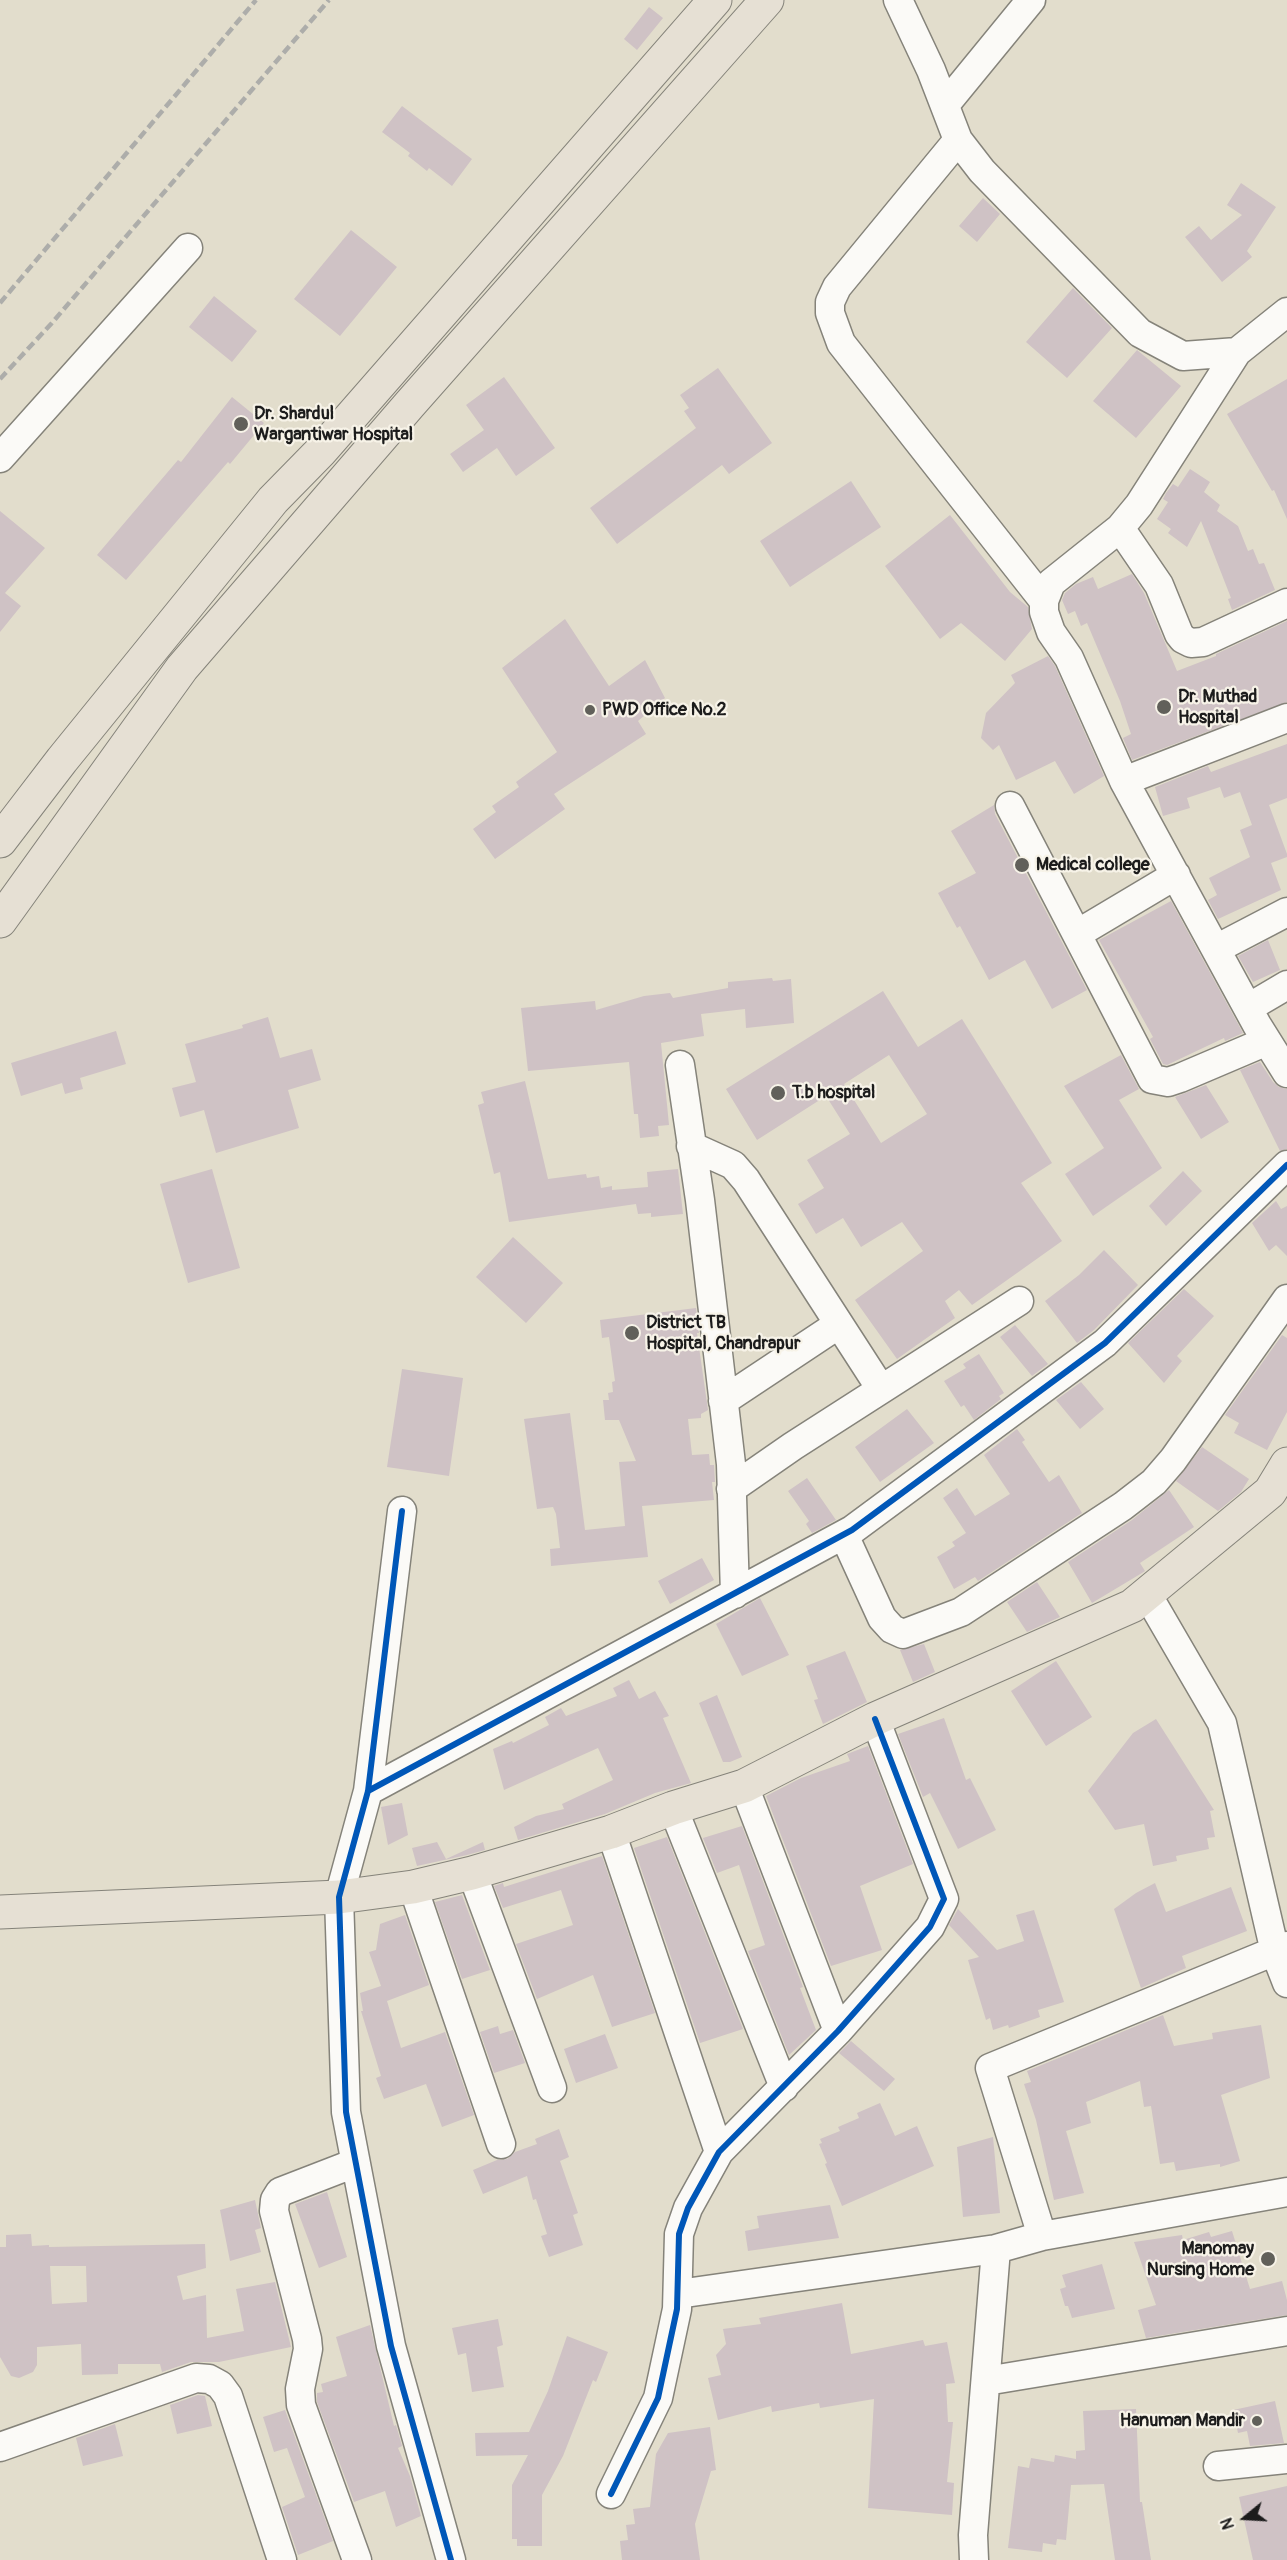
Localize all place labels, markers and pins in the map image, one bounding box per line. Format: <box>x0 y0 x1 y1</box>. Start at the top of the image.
place label: Dr. Shardul Wargantiwar Hospital <box>254 403 413 446</box>
marker: Dr. Shardul Wargantiwar Hospital <box>232 415 250 433</box>
place label: Dr. Muthad Hospital <box>1178 686 1257 728</box>
marker: Dr. Muthad Hospital <box>1155 698 1173 716</box>
place label: PWD Office No.2 <box>602 699 727 721</box>
marker: PWD Office No.2 <box>583 703 597 717</box>
place label: Medical college <box>1036 854 1150 876</box>
marker: Medical college <box>1013 856 1031 874</box>
place label: T.b hospital <box>792 1082 875 1104</box>
marker: T.b hospital <box>769 1084 787 1102</box>
place label: District TB Hospital, Chandrapur <box>646 1312 800 1354</box>
marker: District TB Hospital, Chandrapur <box>623 1324 641 1342</box>
place label: Manomay Nursing Home <box>1147 2238 1254 2280</box>
marker: Manomay Nursing Home <box>1259 2250 1277 2268</box>
place label: Hanuman Mandir <box>1120 2410 1245 2432</box>
marker: Hanuman Mandir <box>1250 2414 1264 2428</box>

